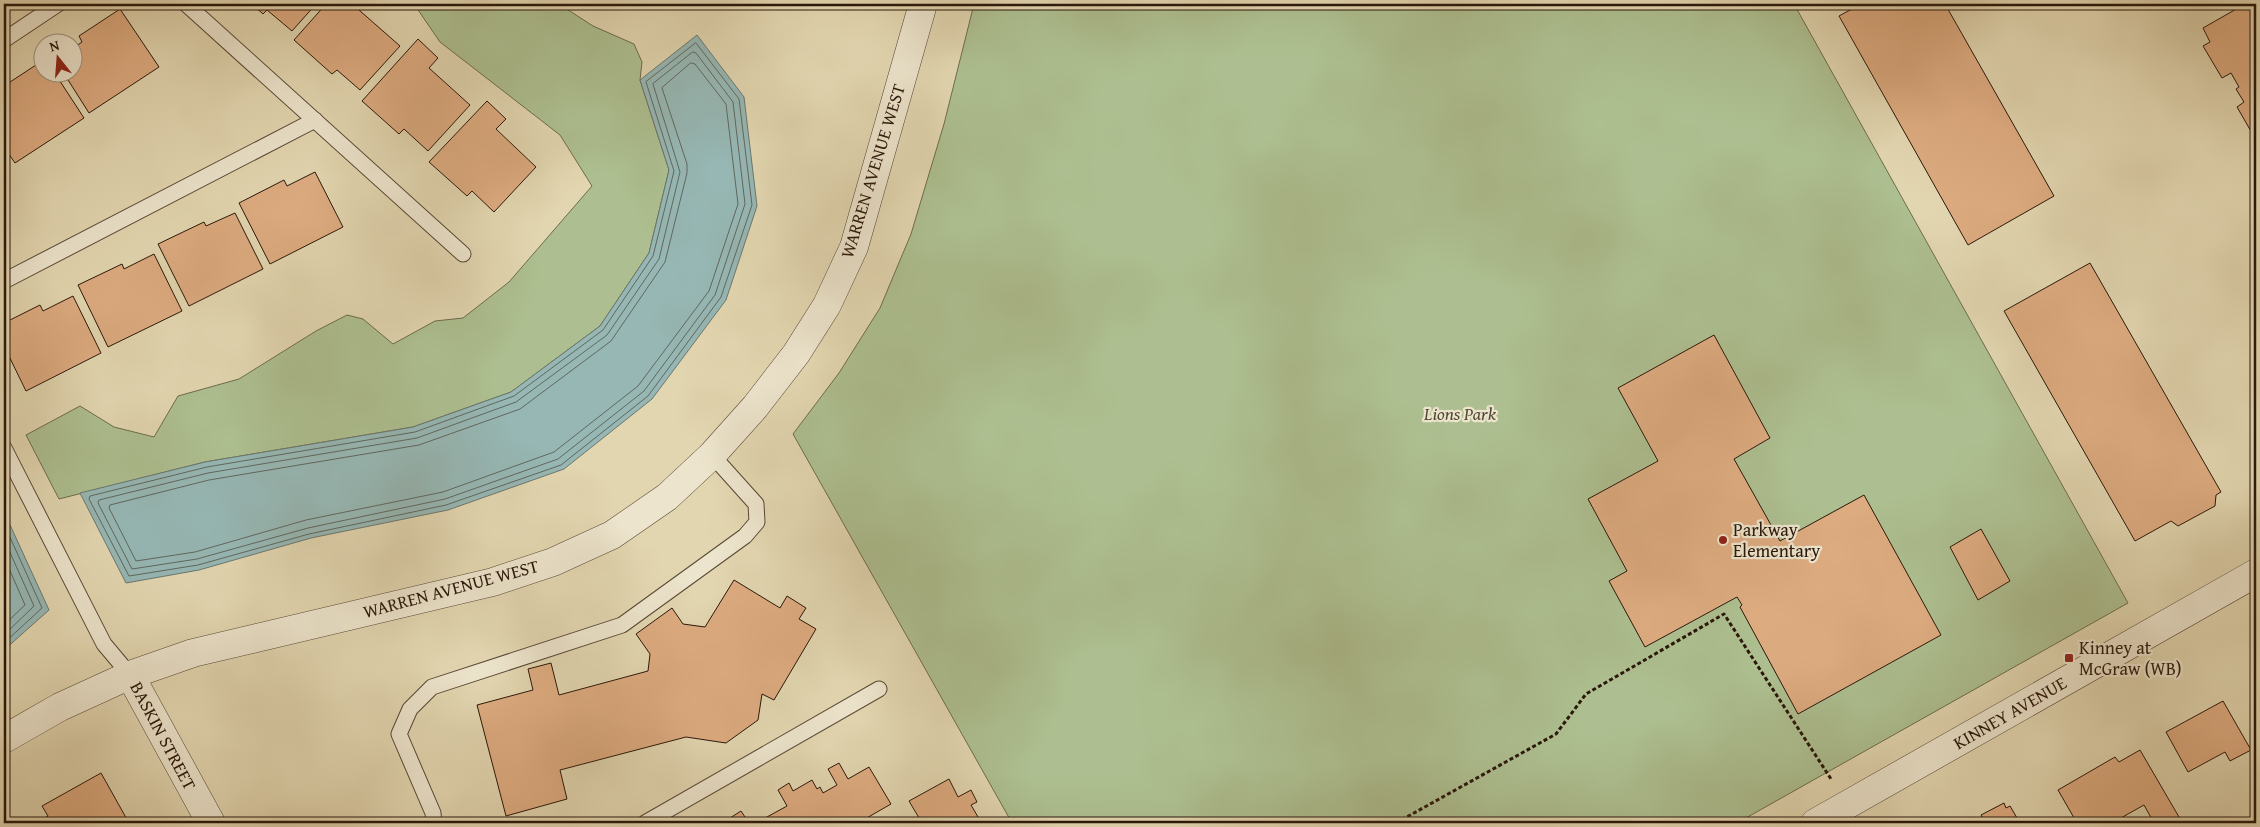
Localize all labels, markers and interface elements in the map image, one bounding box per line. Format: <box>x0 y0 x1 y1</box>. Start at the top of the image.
north arrow <box>32 32 82 82</box>
text: N <box>47 34 62 56</box>
street label: WARREN AVENUE WEST <box>833 80 912 261</box>
park label: Lions Park <box>1423 400 1497 427</box>
place label: Parkway Elementary <box>1733 516 1820 564</box>
marker: Parkway Elementary <box>1717 534 1729 546</box>
street label: WARREN AVENUE WEST <box>360 552 542 625</box>
place label: Kinney at McGraw (WB) <box>2079 634 2182 682</box>
marker: Kinney at McGraw (WB) <box>2063 652 2075 664</box>
street label: KINNEY AVENUE <box>1948 669 2071 756</box>
street label: BASKIN STREET <box>124 677 203 795</box>

